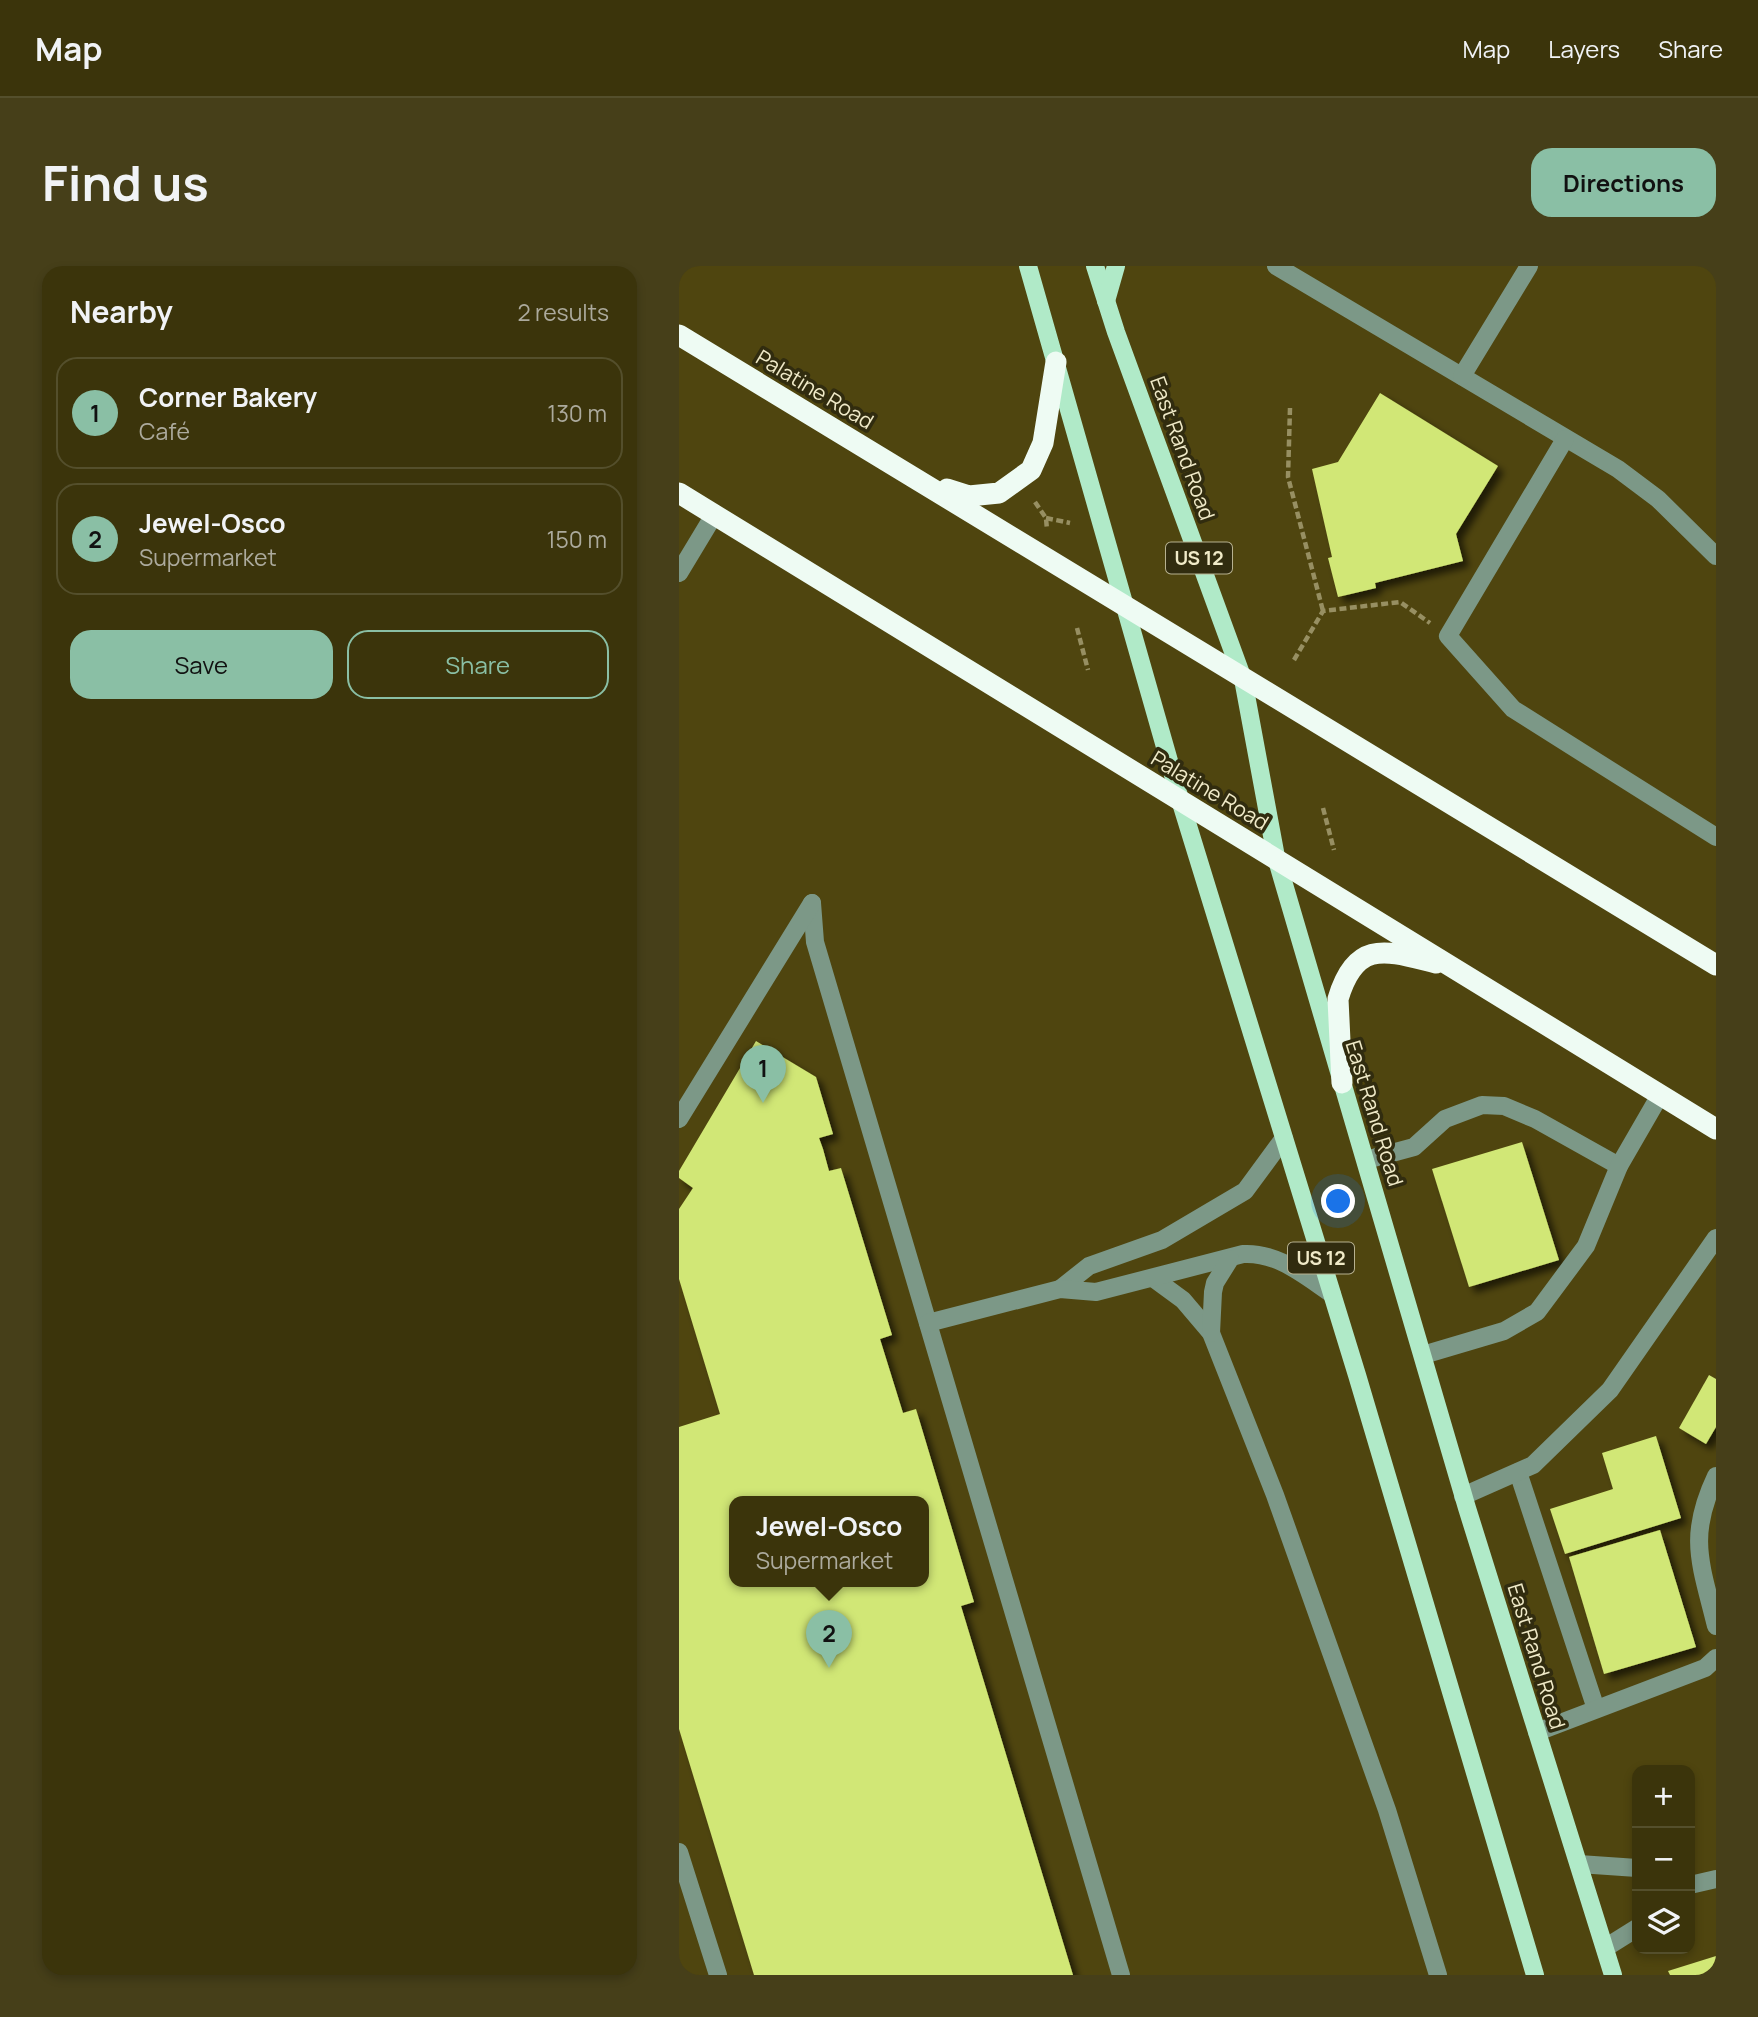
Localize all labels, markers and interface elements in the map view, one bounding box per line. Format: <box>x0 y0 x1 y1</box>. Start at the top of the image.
text: Map <box>35 26 103 71</box>
text: Map <box>1463 32 1510 65</box>
text: Layers <box>1548 32 1620 65</box>
text: Share <box>1658 32 1723 65</box>
button: Directions <box>1531 148 1716 217</box>
text: Find us <box>42 149 209 216</box>
text: Nearby <box>70 291 173 332</box>
text: 2 results <box>517 296 609 328</box>
street label: Palatine Road <box>751 343 879 435</box>
street label: East Rand Road <box>1144 372 1222 524</box>
text: Corner Bakery <box>139 379 317 415</box>
text: 1 <box>90 397 100 429</box>
text: 130 m <box>547 397 607 429</box>
text: Café <box>139 415 190 447</box>
text: Jewel-Osco <box>139 505 286 541</box>
text: 2 <box>88 523 102 555</box>
text: 150 m <box>547 523 607 555</box>
text: Supermarket <box>139 541 277 573</box>
road number: US 12 <box>1166 542 1232 574</box>
button: Save <box>70 630 333 699</box>
button: Share <box>347 630 609 699</box>
street label: Palatine Road <box>1146 744 1274 836</box>
street label: East Rand Road <box>1340 1037 1410 1189</box>
pin: 1 <box>740 1045 786 1103</box>
your location <box>1321 1184 1355 1218</box>
road number: US 12 <box>1288 1242 1354 1274</box>
popup <box>729 1496 929 1587</box>
text: Jewel-Osco <box>756 1508 902 1544</box>
text: Supermarket <box>756 1544 893 1576</box>
street label: East Rand Road <box>1502 1580 1572 1732</box>
pin: 2 <box>806 1610 852 1668</box>
map controls <box>1632 1765 1695 1954</box>
button: + <box>1632 1765 1695 1828</box>
button: − <box>1632 1828 1695 1891</box>
button: layers <box>1632 1891 1695 1954</box>

